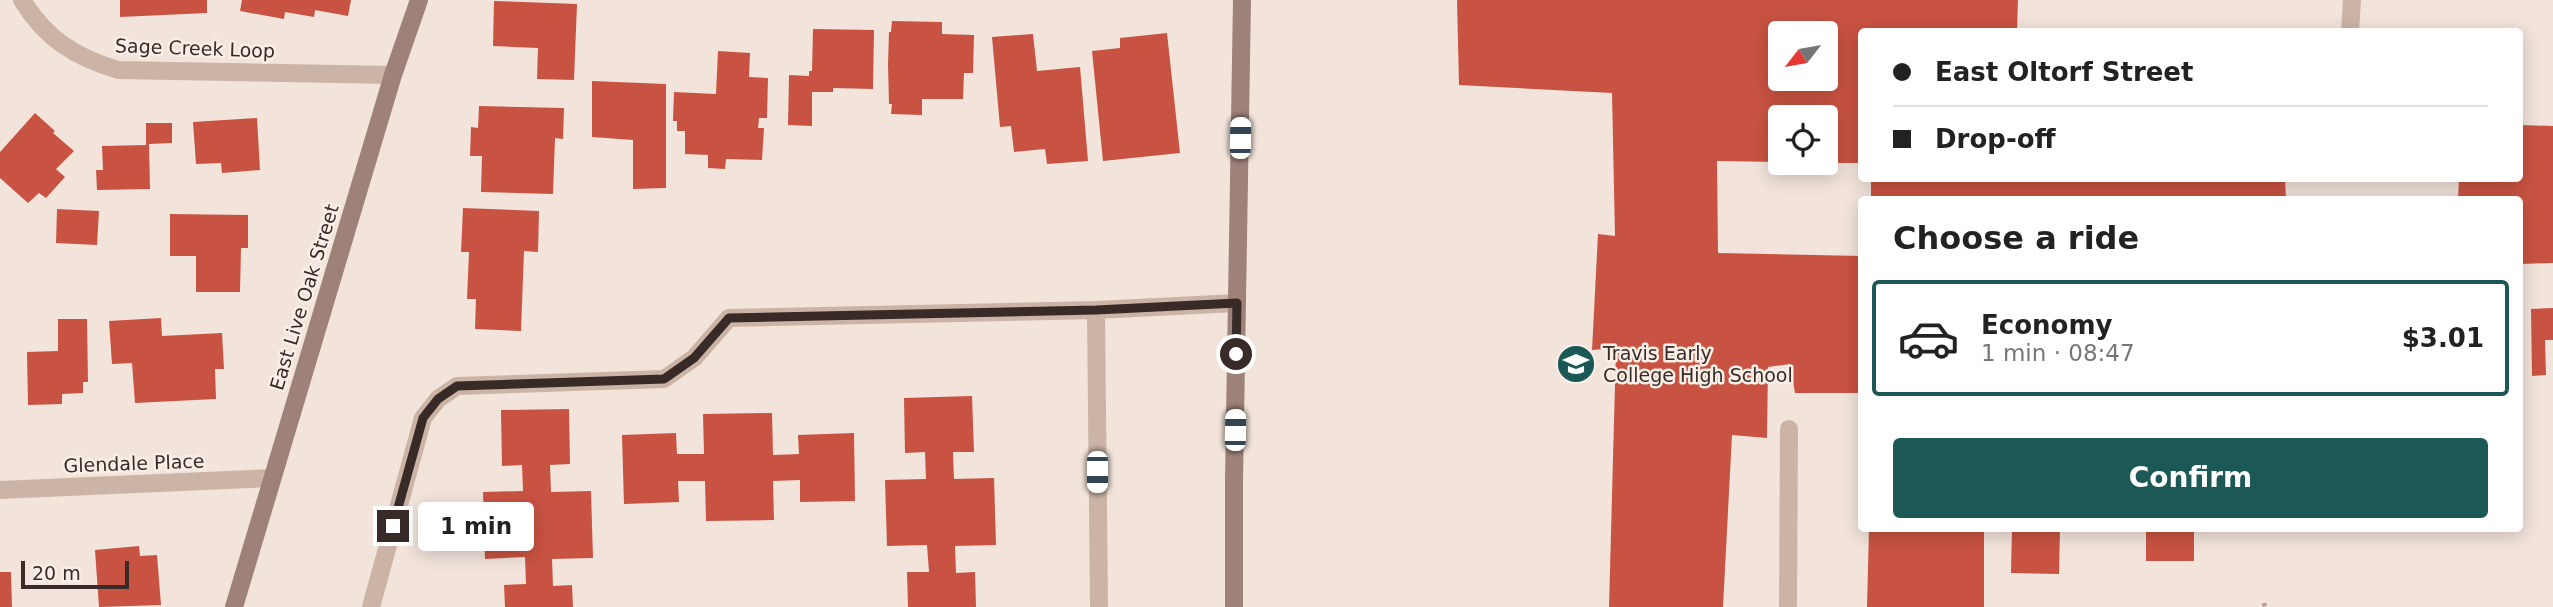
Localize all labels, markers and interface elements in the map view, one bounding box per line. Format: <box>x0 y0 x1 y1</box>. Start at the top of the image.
north arrow <box>1768 21 1838 91</box>
map controls <box>1768 21 1838 175</box>
street label: Sage Creek Loop <box>115 34 275 62</box>
text: East Oltorf Street <box>1935 57 2193 87</box>
button: locate <box>1768 105 1838 175</box>
car <box>1230 117 1251 159</box>
text: Drop-off <box>1935 124 2056 154</box>
street label: East Live Oak Street <box>265 201 343 393</box>
text: Choose a ride <box>1893 219 2139 257</box>
icon: car <box>1897 307 1960 370</box>
text: Economy <box>1981 310 2112 340</box>
text: $3.01 <box>2402 323 2484 353</box>
route start <box>1220 338 1252 370</box>
text: 1 min · 08:47 <box>1981 340 2135 366</box>
place label: Travis Early College High School <box>1602 342 1793 386</box>
school or university icon: Travis Early College High School <box>1555 343 1597 385</box>
car <box>1225 409 1246 451</box>
button: Confirm <box>1893 438 2488 518</box>
street label: Glendale Place <box>63 450 205 476</box>
car <box>1087 451 1108 493</box>
callout: 1 min <box>418 502 533 550</box>
route end <box>377 510 409 542</box>
text: 1 min <box>440 513 512 539</box>
scale bar <box>21 558 130 590</box>
text: 20 m <box>32 562 81 584</box>

